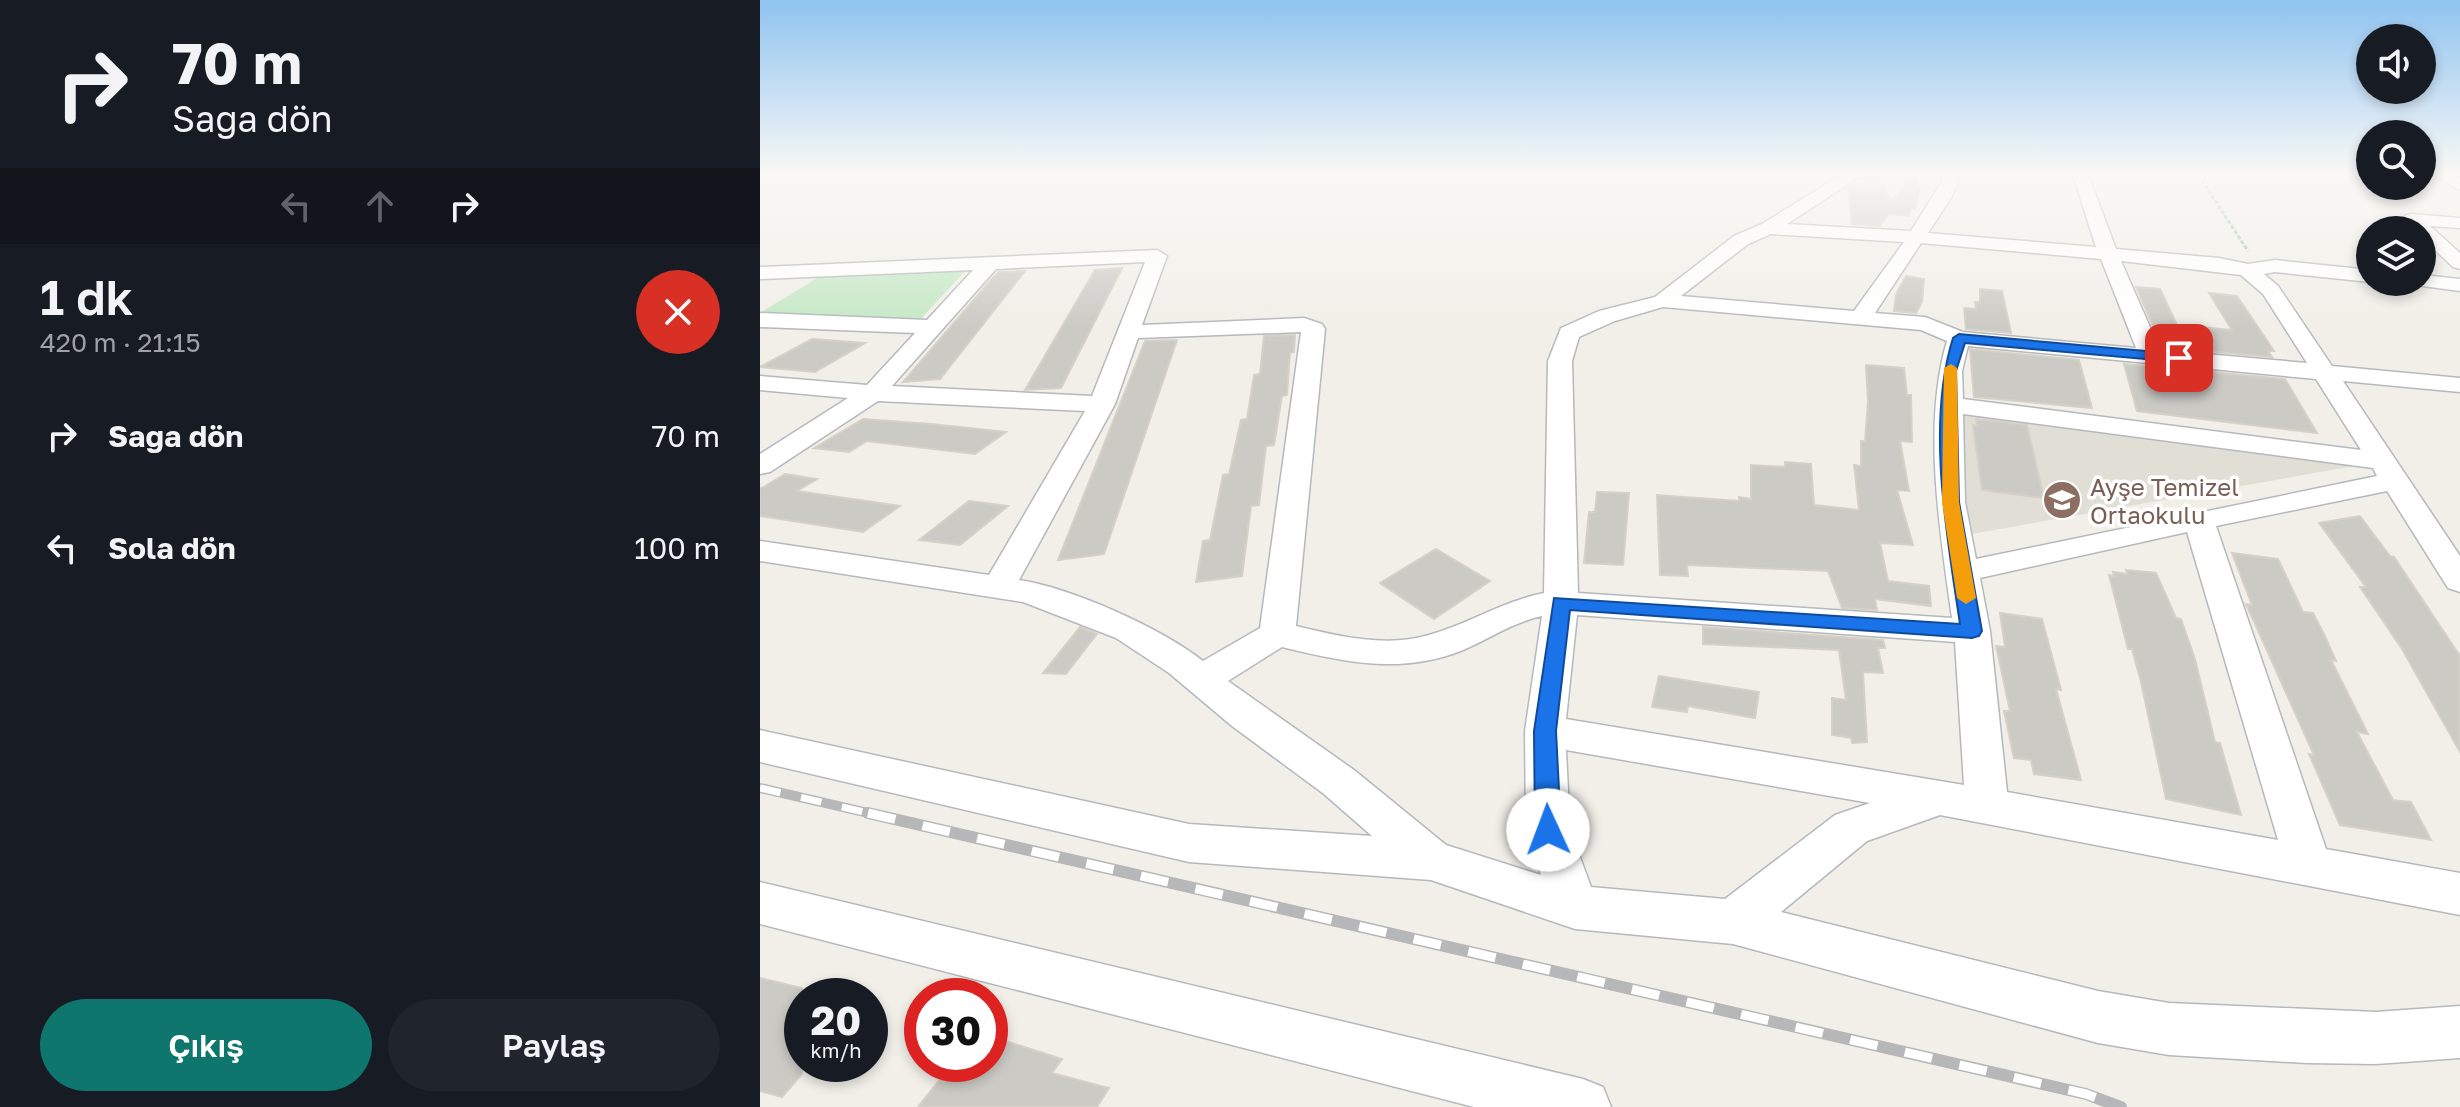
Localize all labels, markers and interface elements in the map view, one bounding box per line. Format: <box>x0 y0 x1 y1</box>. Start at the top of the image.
map controls <box>2356 24 2436 296</box>
button: sound <box>2356 24 2436 104</box>
text: 70 m <box>172 29 302 96</box>
icon: right <box>40 32 144 136</box>
text: Sağa dön <box>172 97 333 140</box>
button: search <box>2356 120 2436 200</box>
icon: left <box>274 184 318 228</box>
icon: ahead <box>358 184 402 228</box>
icon: right <box>442 184 486 228</box>
button: layers <box>2356 216 2436 296</box>
text: 1 dk <box>40 268 133 326</box>
button: close <box>636 270 720 354</box>
pin <box>2145 324 2213 392</box>
text: 420 m · 21:15 <box>40 327 201 358</box>
icon: arrive <box>2157 336 2201 380</box>
icon: right <box>40 414 84 458</box>
text: Sağa dön <box>108 418 243 454</box>
text: 70 m <box>651 418 720 454</box>
place label: Ayşe Temizel Ortaokulu <box>2090 472 2239 529</box>
school or university icon: Ayşe Temizel Ortaokulu <box>2041 479 2083 521</box>
icon: left <box>40 526 84 570</box>
text: Sola dön <box>108 530 236 566</box>
text: 100 m <box>634 530 720 566</box>
position arrow <box>1506 788 1590 872</box>
speed limit sign: 30 <box>904 978 1008 1082</box>
text: 20 <box>811 996 861 1044</box>
button: Çıkış <box>40 999 372 1091</box>
button: Paylaş <box>388 999 720 1091</box>
text: km/h <box>811 1038 861 1062</box>

